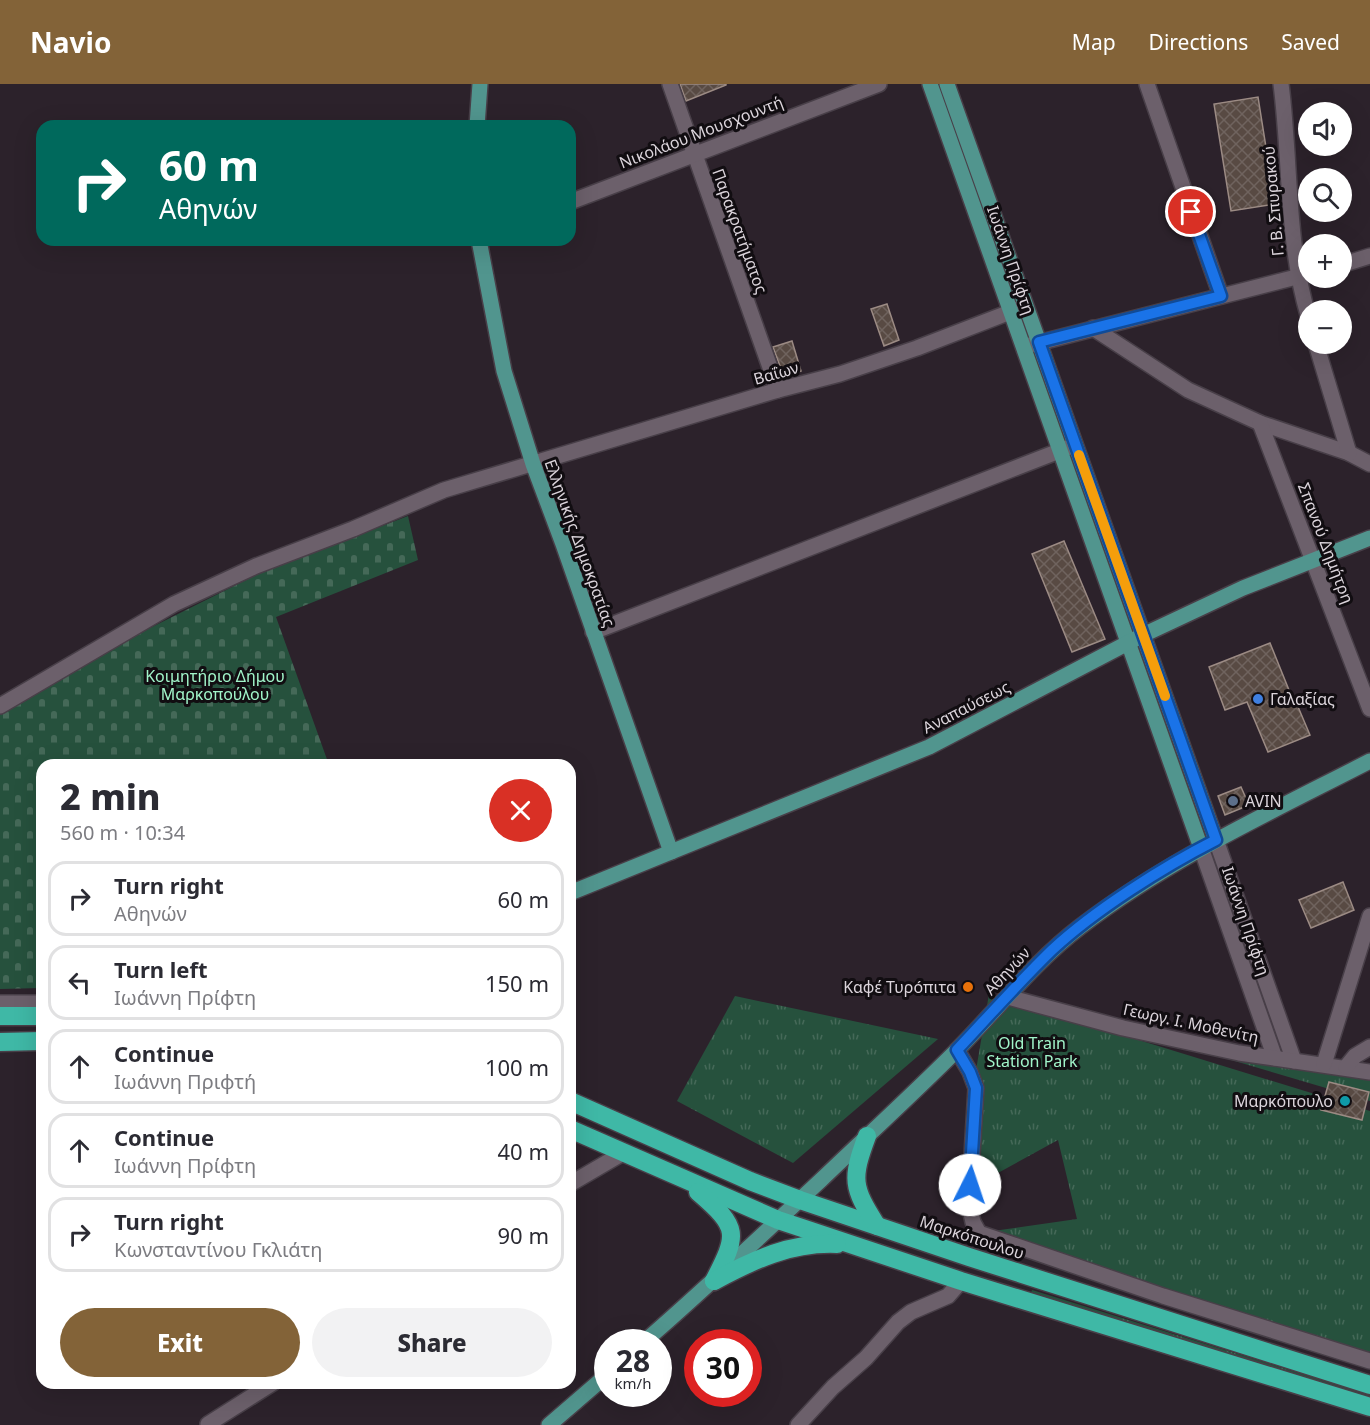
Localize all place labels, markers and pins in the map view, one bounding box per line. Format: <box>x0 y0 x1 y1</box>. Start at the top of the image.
pin <box>1165 186 1216 237</box>
place label: Γαλαξίας <box>1270 688 1335 710</box>
marker: Γαλαξίας <box>1251 692 1265 706</box>
place label: AVIN <box>1245 790 1282 812</box>
marker: AVIN <box>1226 794 1240 808</box>
place label: Καφέ Τυρóπιτα <box>843 976 956 998</box>
marker: Καφέ Τυρóπιτα <box>961 980 975 994</box>
place label: Μαρκόπουλο <box>1234 1090 1333 1112</box>
marker: Μαρκόπουλο <box>1338 1094 1352 1108</box>

